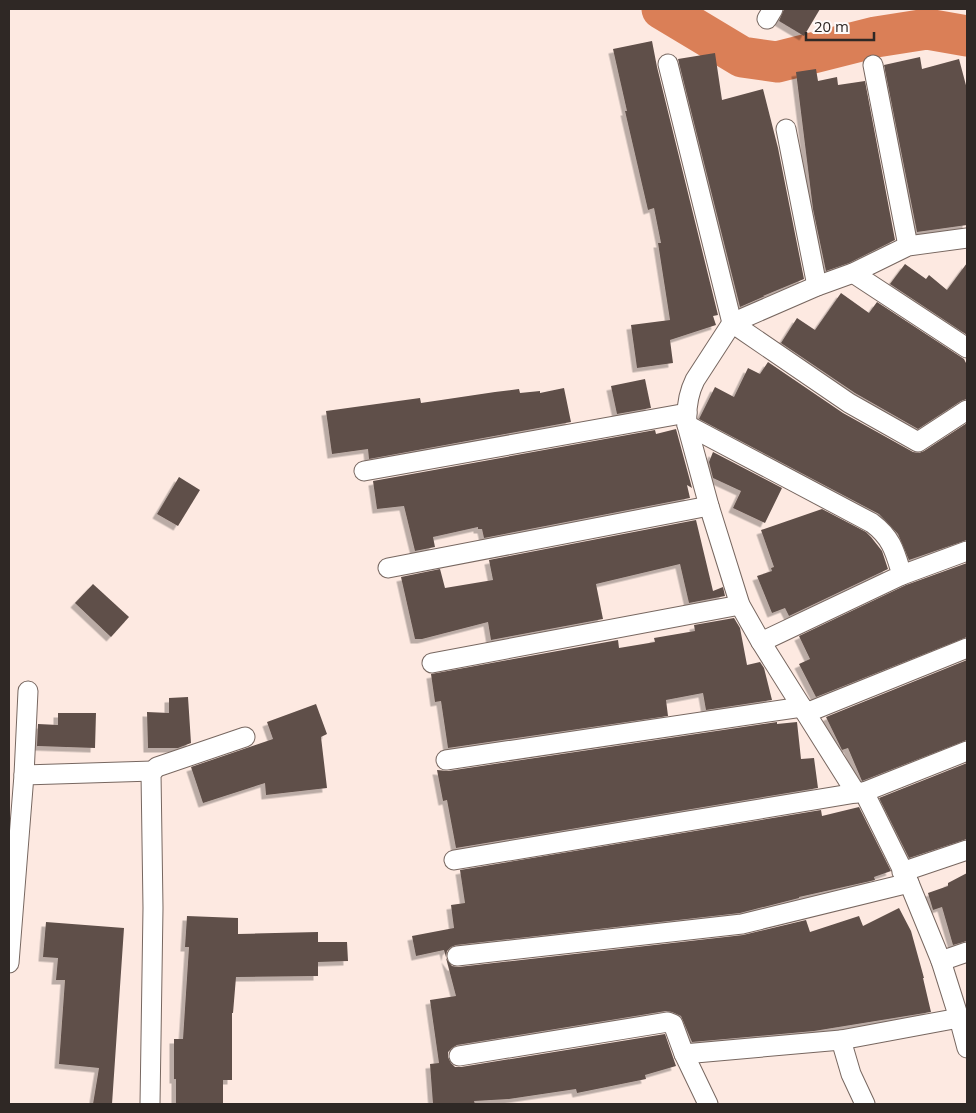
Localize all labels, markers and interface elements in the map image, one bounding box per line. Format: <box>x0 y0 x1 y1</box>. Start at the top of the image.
scale bar <box>806 10 874 42</box>
text: 20 m <box>814 16 849 36</box>

